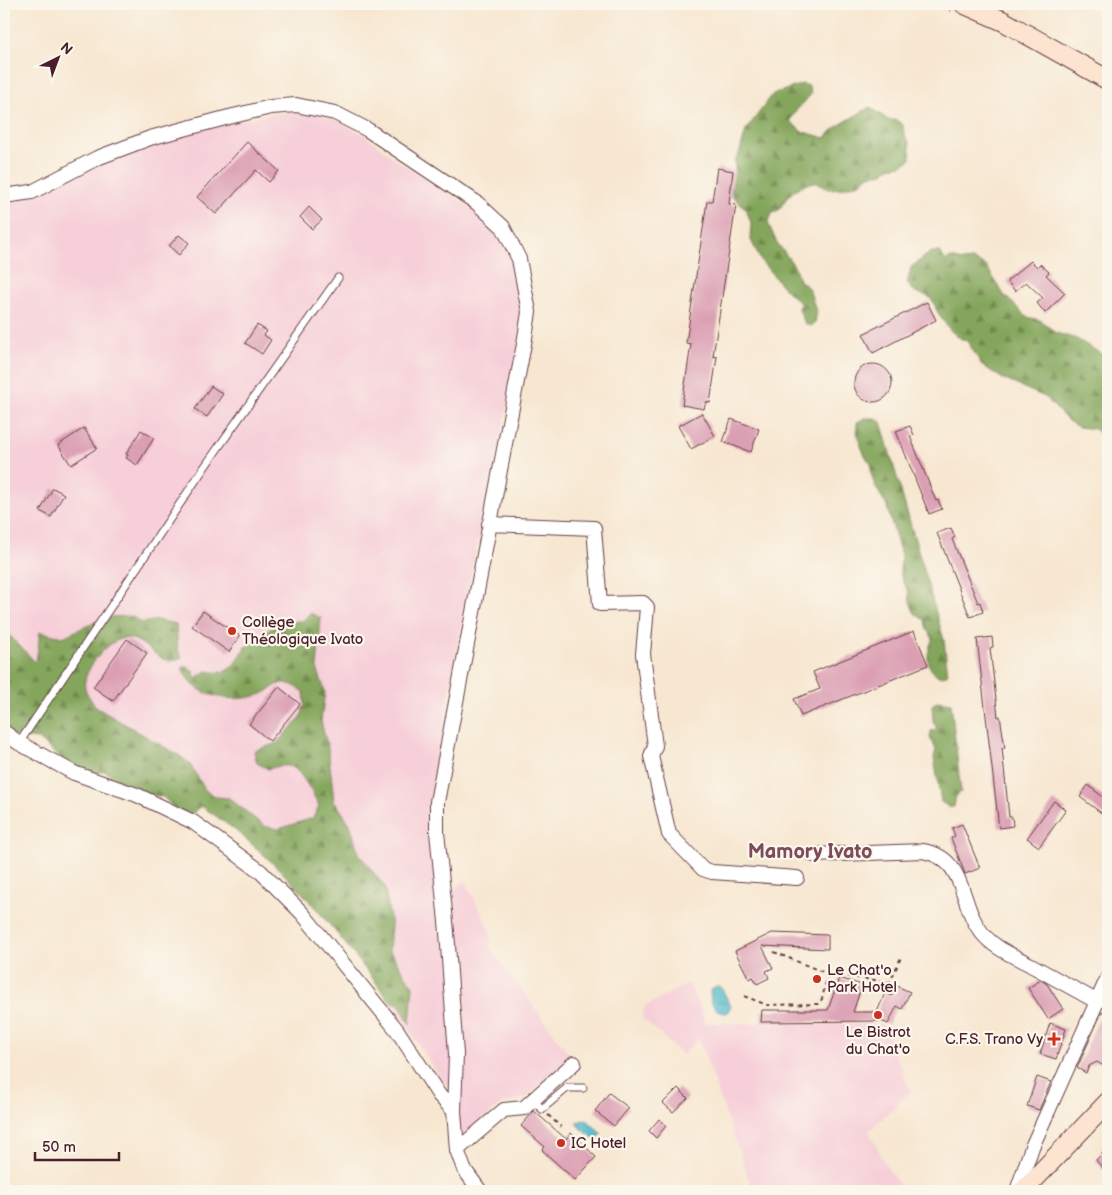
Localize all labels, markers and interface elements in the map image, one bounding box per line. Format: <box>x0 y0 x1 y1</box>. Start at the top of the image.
north arrow <box>32 32 82 82</box>
text: N <box>57 39 76 59</box>
place label: Collège Théologique Ivato <box>242 613 363 649</box>
marker: Collège Théologique Ivato <box>226 625 238 637</box>
district label: Mamory Ivato <box>748 840 872 864</box>
place label: Le Chat'o Park Hotel <box>827 961 897 997</box>
marker: Le Chat'o Park Hotel <box>811 973 823 985</box>
marker: Le Bistrot du Chat'o <box>872 1009 884 1021</box>
place label: Le Bistrot du Chat'o <box>846 1023 911 1059</box>
place label: C.F.S. Trano Vy <box>945 1030 1043 1049</box>
marker: C.F.S. Trano Vy <box>1047 1032 1061 1046</box>
scale bar <box>35 1130 119 1162</box>
place label: IC Hotel <box>571 1134 626 1153</box>
marker: IC Hotel <box>555 1137 567 1149</box>
text: 50 m <box>42 1138 76 1157</box>

